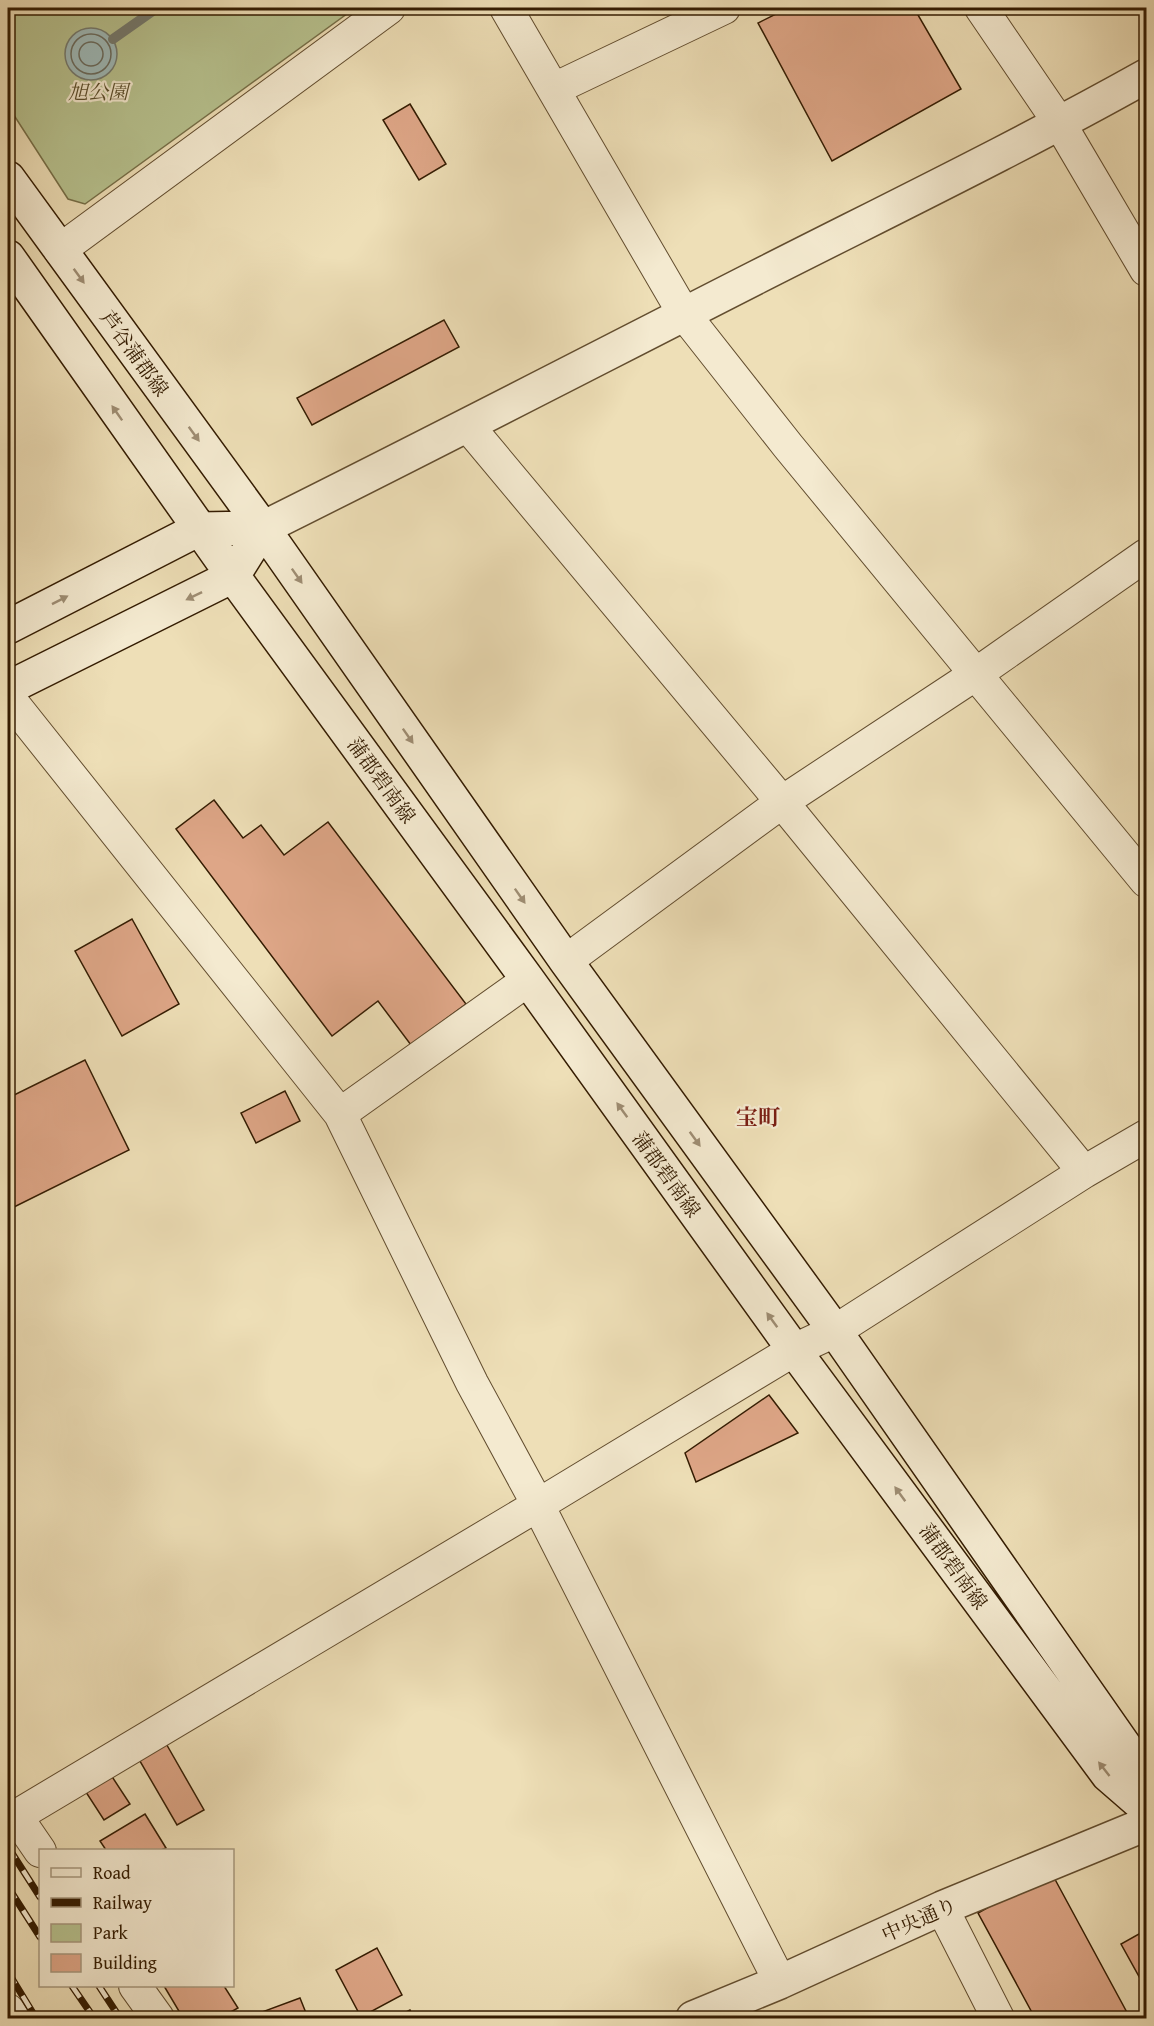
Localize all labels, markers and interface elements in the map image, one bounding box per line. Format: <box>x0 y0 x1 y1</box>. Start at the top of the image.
park label: 旭公園 <box>68 77 131 106</box>
one-way arrow <box>73 268 85 284</box>
street label: 芦谷蒲郡線 <box>94 304 176 402</box>
one-way arrow <box>111 405 123 421</box>
one-way arrow <box>188 425 200 441</box>
one-way arrow <box>291 568 303 584</box>
one-way arrow <box>185 591 202 600</box>
one-way arrow <box>51 595 68 605</box>
one-way arrow <box>402 727 414 743</box>
street label: 蒲郡碧南線 <box>341 731 423 829</box>
one-way arrow <box>514 887 526 903</box>
district label: 宝町 <box>736 1101 780 1133</box>
one-way arrow <box>616 1103 628 1118</box>
street label: 蒲郡碧南線 <box>626 1125 708 1223</box>
one-way arrow <box>689 1132 701 1147</box>
one-way arrow <box>766 1312 778 1328</box>
one-way arrow <box>894 1486 906 1502</box>
street label: 蒲郡碧南線 <box>913 1517 995 1615</box>
one-way arrow <box>1098 1761 1110 1776</box>
legend <box>39 1849 234 1987</box>
text: Road <box>93 1859 131 1886</box>
text: Railway <box>93 1889 152 1916</box>
street label: 中央通り <box>877 1889 961 1949</box>
text: Park <box>93 1919 129 1946</box>
text: Building <box>93 1949 157 1976</box>

